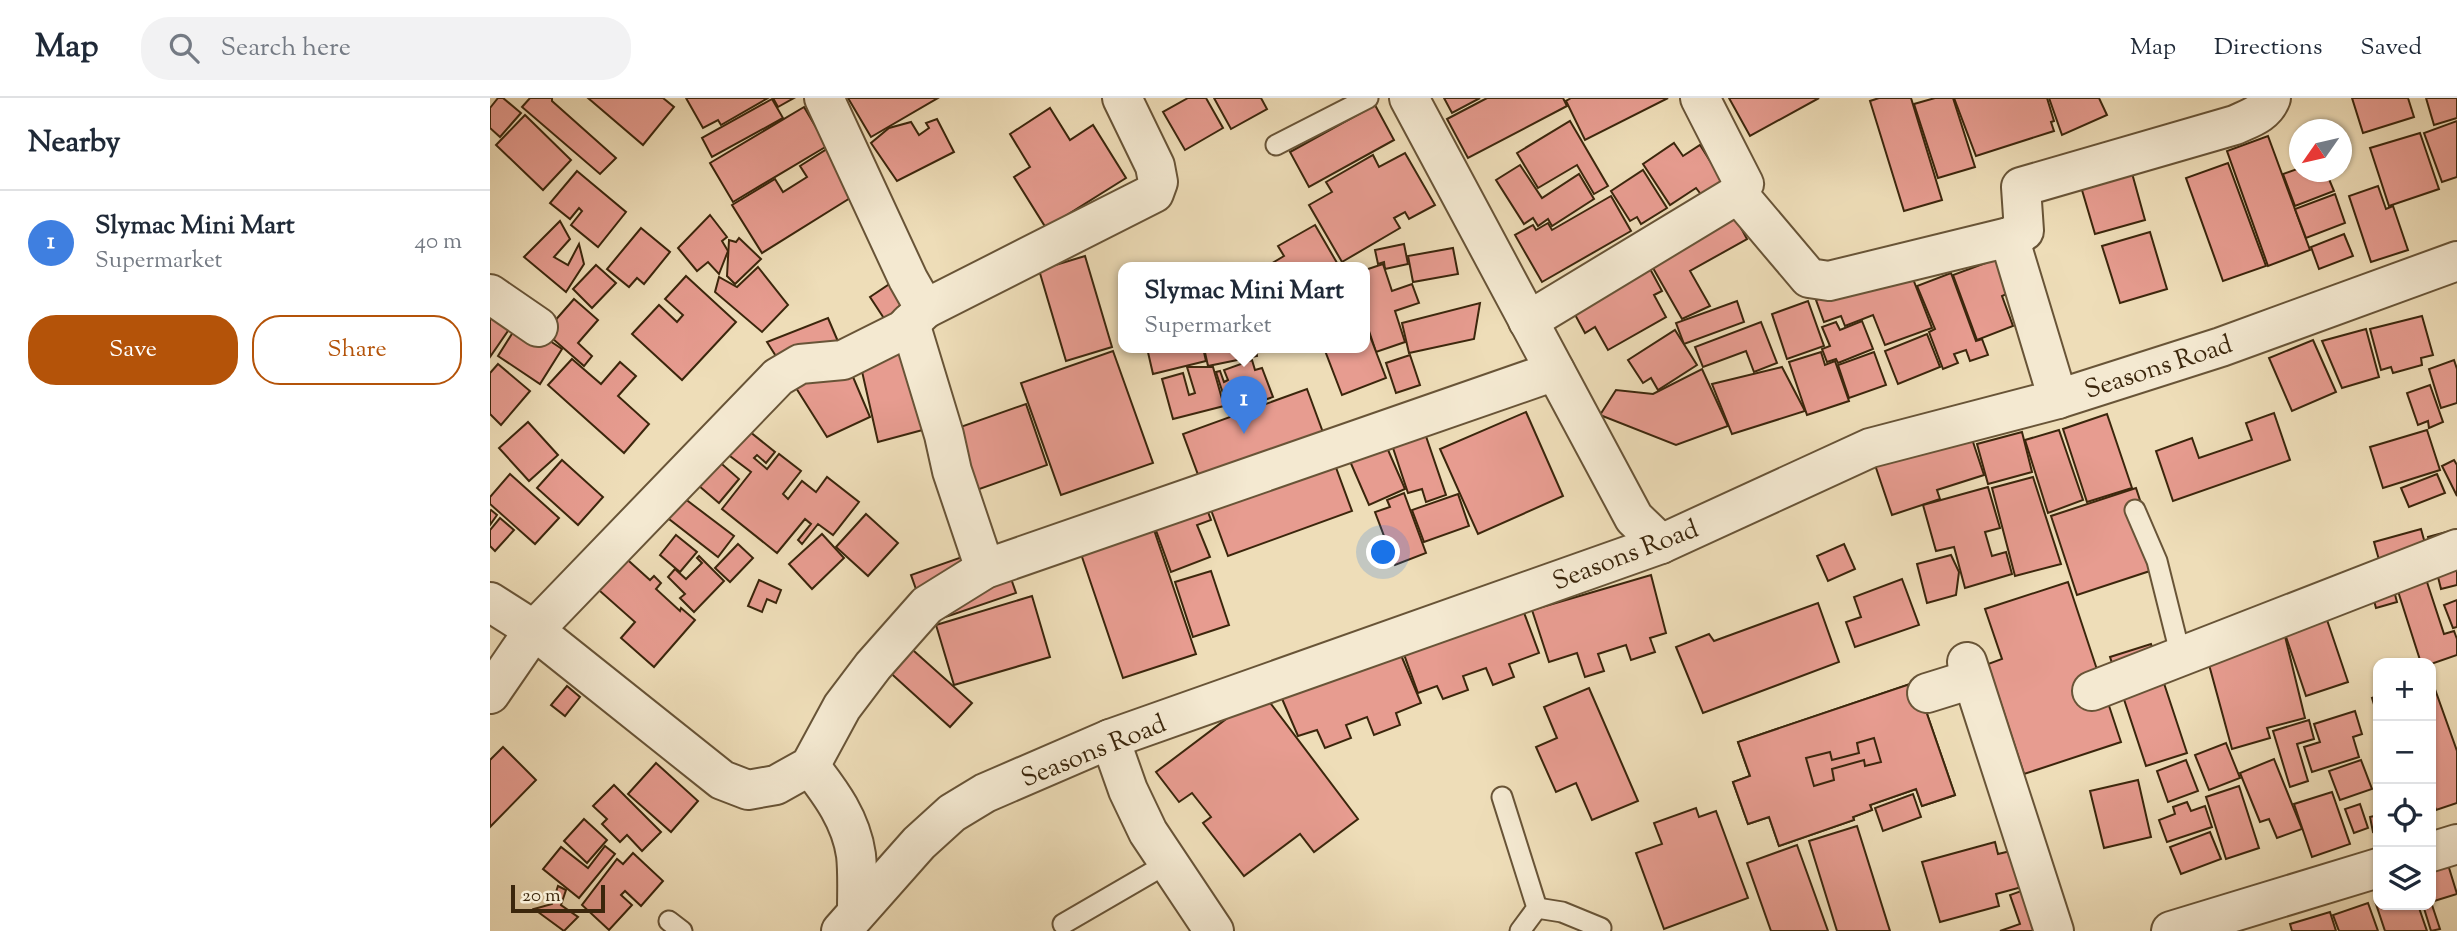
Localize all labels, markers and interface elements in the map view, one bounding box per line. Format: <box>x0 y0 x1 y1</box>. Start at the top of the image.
search box <box>141 17 631 80</box>
text: Map <box>35 24 99 72</box>
icon: search <box>165 29 203 67</box>
text: Search here <box>221 30 351 67</box>
text: Map <box>2130 31 2176 65</box>
text: Directions <box>2214 31 2322 65</box>
text: Saved <box>2360 31 2422 65</box>
north arrow <box>2289 119 2352 182</box>
text: Nearby <box>28 122 120 165</box>
text: Slymac Mini Mart <box>95 208 295 245</box>
text: 1 <box>47 226 55 259</box>
text: 40 m <box>415 226 462 259</box>
text: Supermarket <box>95 245 222 278</box>
popup <box>1118 262 1370 353</box>
text: Slymac Mini Mart <box>1144 273 1344 310</box>
text: Supermarket <box>1144 310 1272 343</box>
button: Save <box>28 315 238 385</box>
button: Share <box>252 315 462 385</box>
street label: Seasons Road <box>2080 327 2238 410</box>
pin: 1 <box>1221 376 1267 434</box>
street label: Seasons Road <box>1548 511 1705 601</box>
your location <box>1366 535 1400 569</box>
map controls <box>2373 658 2436 910</box>
button: + <box>2373 658 2436 721</box>
street label: Seasons Road <box>1016 706 1172 798</box>
button: − <box>2373 721 2436 784</box>
button: locate <box>2373 784 2436 847</box>
button: layers <box>2373 847 2436 910</box>
scale bar <box>511 882 606 914</box>
text: 20 m <box>522 883 561 910</box>

